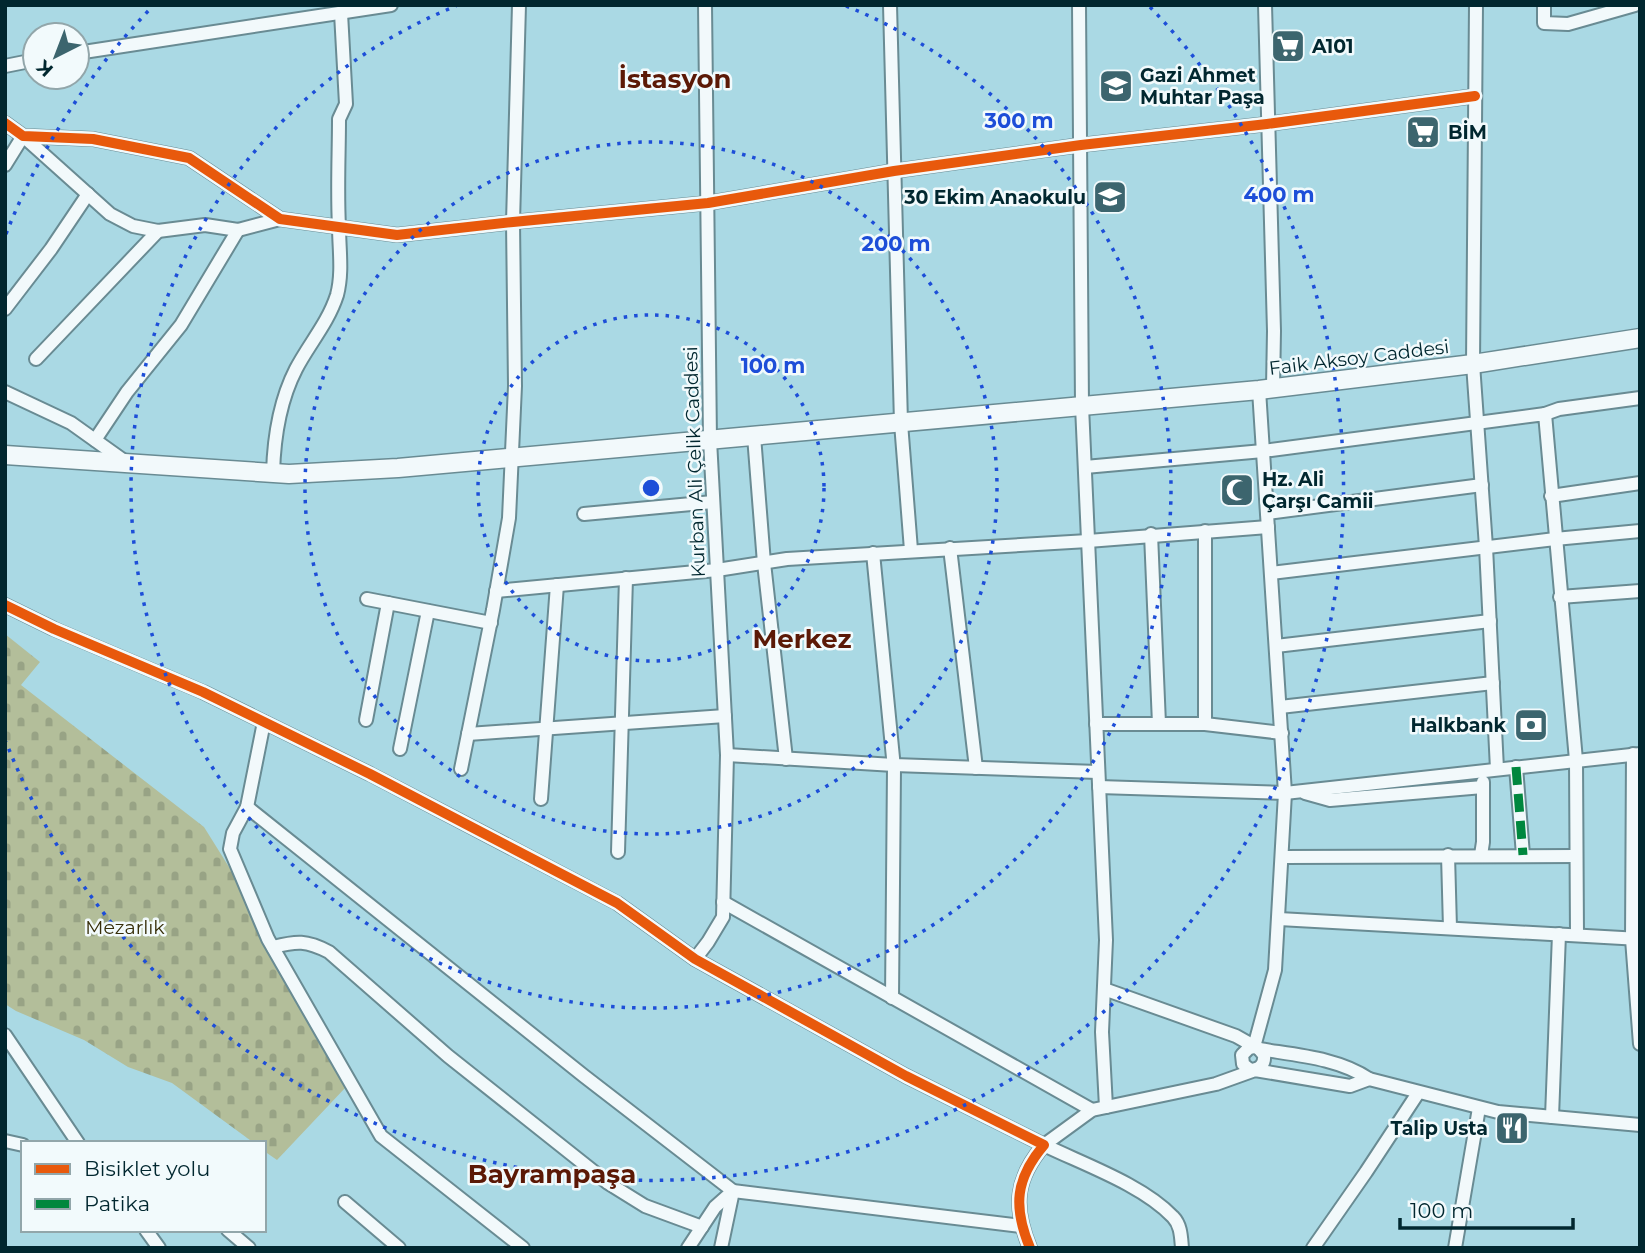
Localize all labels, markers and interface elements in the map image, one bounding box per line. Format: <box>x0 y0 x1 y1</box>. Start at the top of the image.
north arrow <box>21 21 91 91</box>
supermarket icon: A101 <box>1269 27 1307 65</box>
place label: A101 <box>1311 35 1353 58</box>
text: K <box>31 54 58 82</box>
district label: İstasyon <box>618 63 732 95</box>
place label: Gazi Ahmet Muhtar Paşa <box>1140 64 1265 109</box>
school or university icon: Gazi Ahmet Muhtar Paşa <box>1097 67 1135 105</box>
text: 300 m <box>984 108 1053 133</box>
supermarket icon: BİM <box>1404 113 1442 151</box>
place label: BİM <box>1448 120 1487 144</box>
school or university icon: 30 Ekim Anaokulu <box>1091 178 1129 216</box>
text: 400 m <box>1244 182 1314 207</box>
place label: 30 Ekim Anaokulu <box>903 186 1086 209</box>
text: 200 m <box>862 231 930 256</box>
street label: Faik Aksoy Caddesi <box>1268 335 1450 380</box>
street label: Kurban Ali Çelik Caddesi <box>679 346 710 578</box>
text: 100 m <box>741 353 805 378</box>
place label: Hz. Ali Çarşı Camii <box>1262 468 1374 513</box>
mosque icon: Hz. Ali Çarşı Camii <box>1218 471 1256 509</box>
centre of rings <box>639 476 663 500</box>
district label: Merkez <box>752 623 852 655</box>
bank icon: Halkbank <box>1512 706 1550 744</box>
place label: Halkbank <box>1411 714 1507 737</box>
park label: Mezarlık <box>85 916 165 939</box>
restaurant icon: Talip Usta <box>1493 1109 1531 1147</box>
place label: Talip Usta <box>1390 1117 1488 1140</box>
legend <box>21 1141 266 1232</box>
text: Bisiklet yolu <box>84 1156 210 1181</box>
district label: Bayrampaşa <box>468 1158 636 1190</box>
scale bar <box>1400 1186 1573 1230</box>
text: Patika <box>84 1191 150 1216</box>
text: 100 m <box>1410 1198 1473 1223</box>

